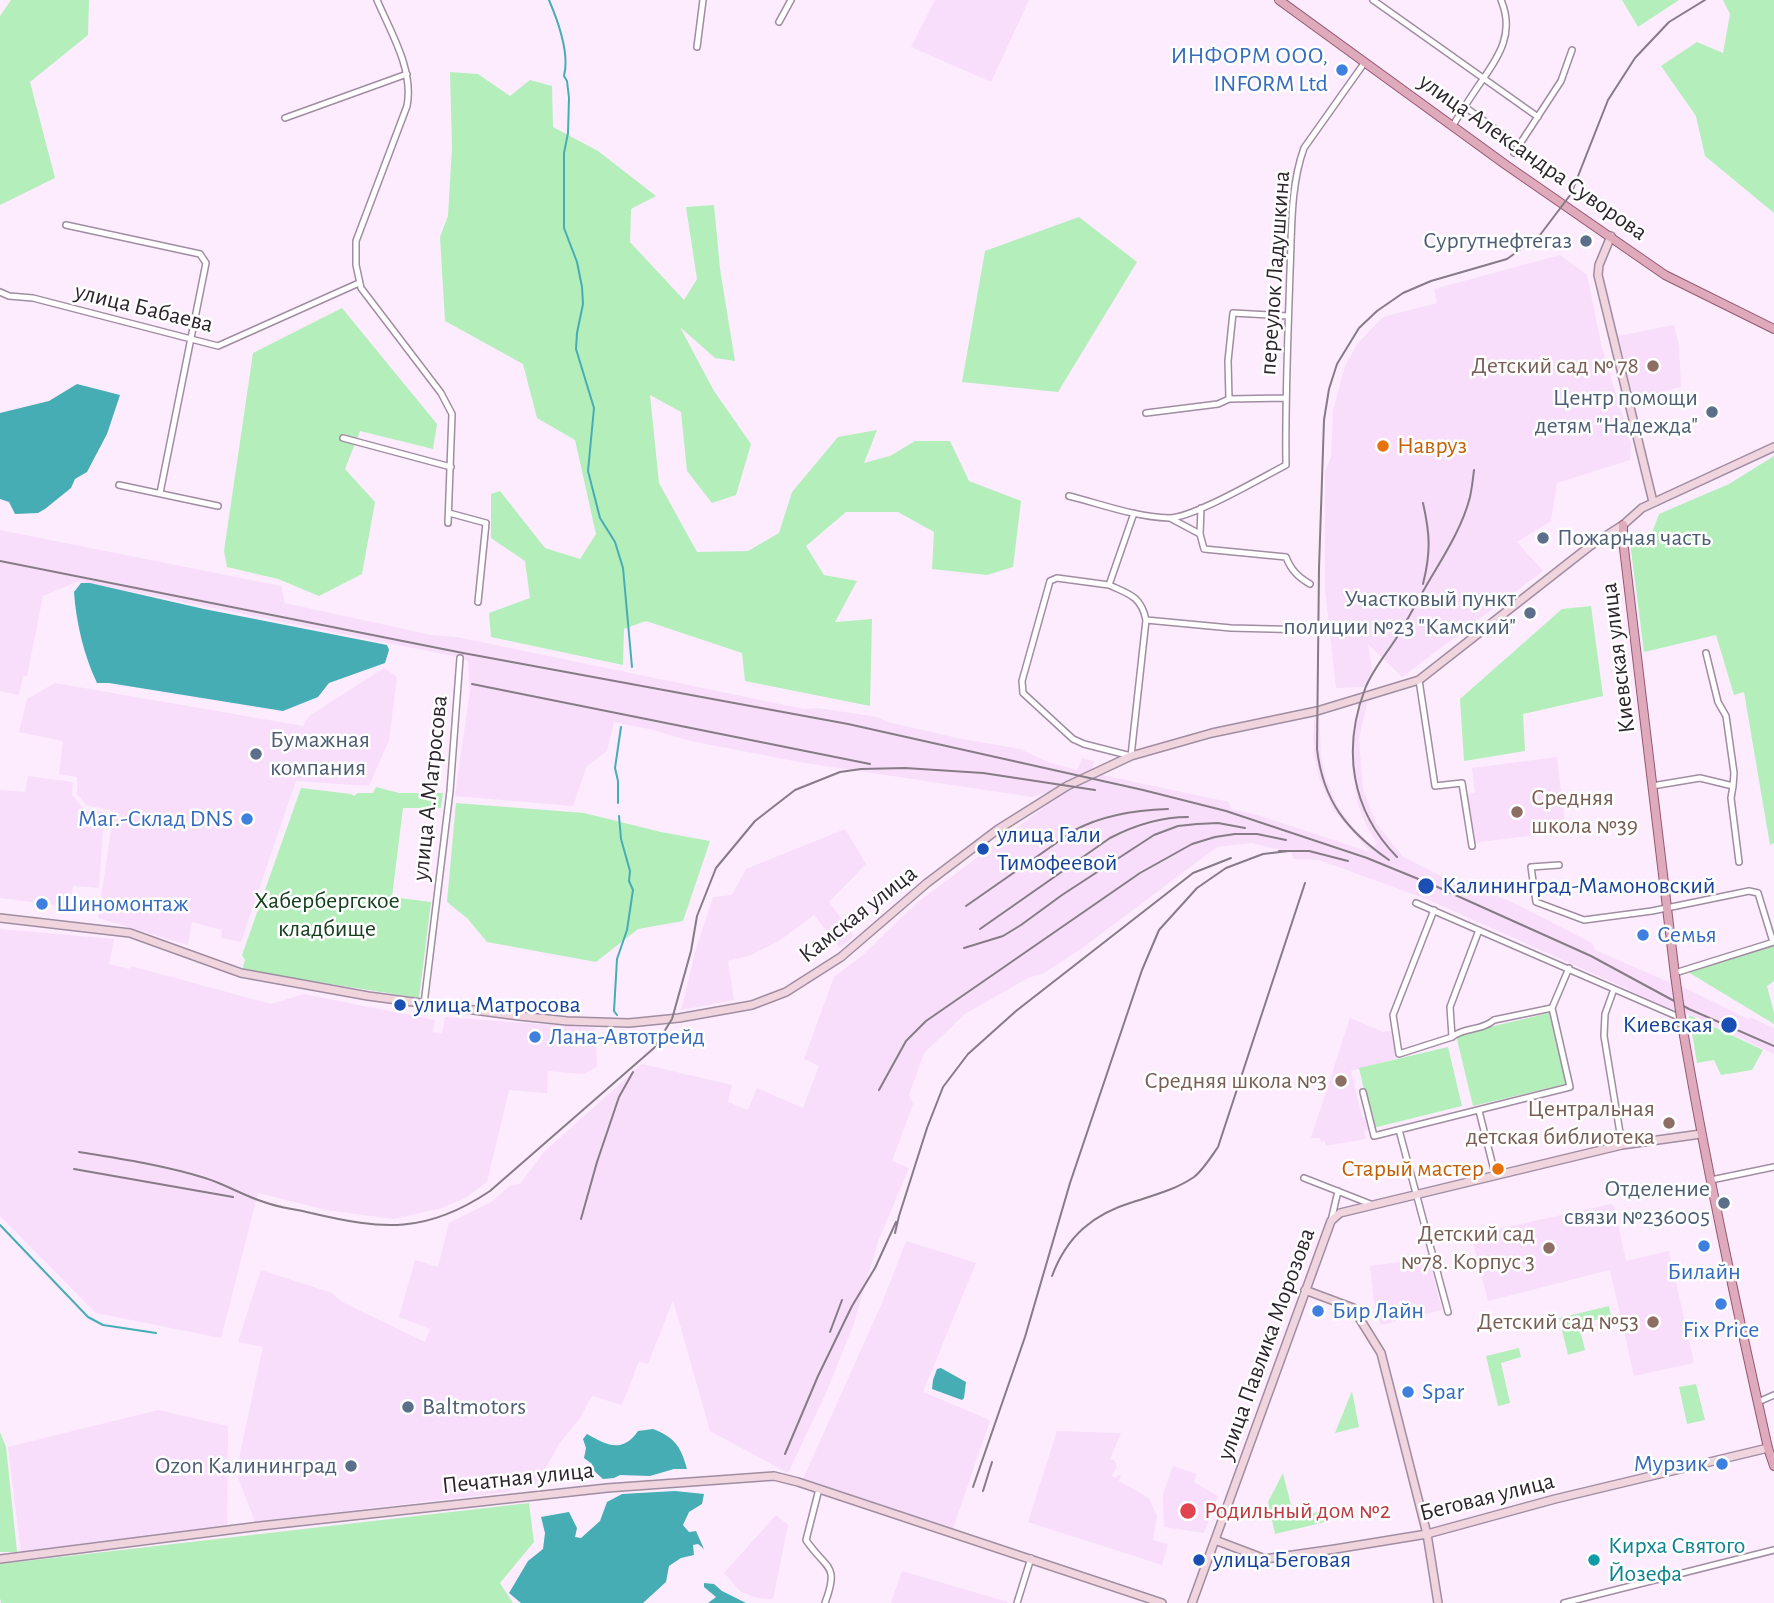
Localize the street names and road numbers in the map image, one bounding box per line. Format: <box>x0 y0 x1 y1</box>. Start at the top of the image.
street label: улица Александра Суворова <box>1413 67 1653 247</box>
street label: переулок Ладушкина <box>1253 170 1297 376</box>
street label: улица Бабаева <box>72 277 216 339</box>
street label: Киевская улица <box>1594 581 1642 735</box>
street label: улица А.Матросова <box>406 694 454 882</box>
street label: Камская улица <box>793 859 923 969</box>
street label: улица Павлика Морозова <box>1211 1224 1321 1464</box>
street label: Печатная улица <box>441 1456 595 1500</box>
street label: Беговая улица <box>1417 1466 1557 1528</box>

